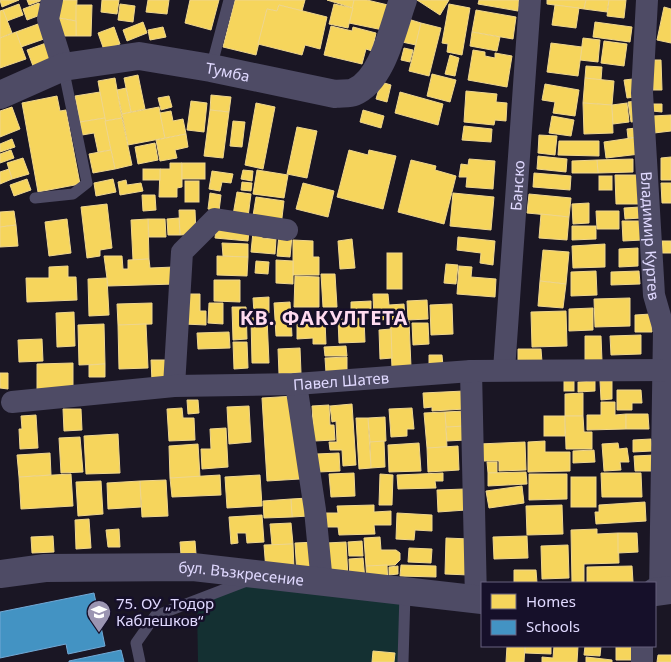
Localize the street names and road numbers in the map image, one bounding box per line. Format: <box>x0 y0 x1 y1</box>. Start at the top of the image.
street label: Тумба <box>204 57 252 86</box>
street label: Банско <box>505 159 529 211</box>
street label: Владимир Куртев <box>637 171 665 302</box>
street label: Павел Шатев <box>292 367 390 394</box>
street label: бул. Възкресение <box>178 557 305 590</box>

